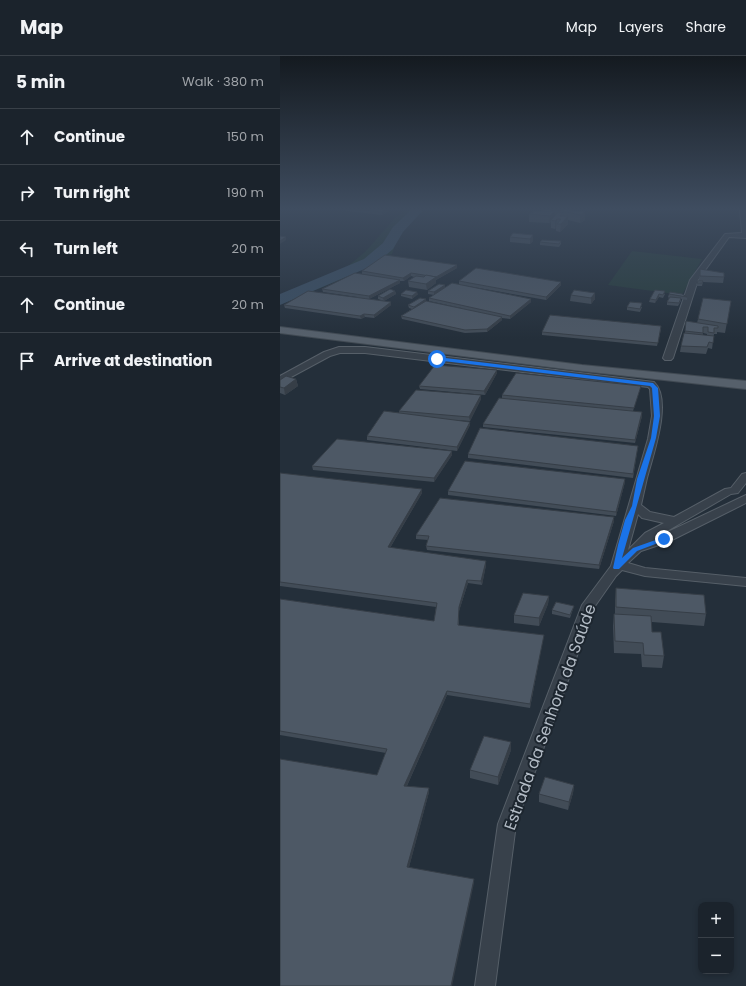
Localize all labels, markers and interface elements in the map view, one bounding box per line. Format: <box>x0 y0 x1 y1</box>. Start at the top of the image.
text: Map <box>20 14 63 41</box>
text: Map <box>566 17 597 37</box>
text: Layers <box>619 17 663 37</box>
text: Share <box>685 17 726 37</box>
text: 5 min <box>16 70 65 94</box>
text: Walk · 380 m <box>182 72 264 91</box>
icon: ahead <box>16 126 38 148</box>
text: Continue <box>54 126 125 147</box>
text: 150 m <box>227 127 264 146</box>
icon: right <box>16 182 38 204</box>
text: Turn right <box>54 182 130 203</box>
text: 190 m <box>227 183 264 202</box>
icon: left <box>16 238 38 260</box>
text: Turn left <box>54 238 118 259</box>
text: 20 m <box>231 239 264 258</box>
icon: ahead <box>16 294 38 316</box>
text: Continue <box>54 294 125 315</box>
text: 20 m <box>231 295 264 314</box>
icon: arrive <box>16 350 38 372</box>
text: Arrive at destination <box>54 350 212 371</box>
route start <box>428 350 446 368</box>
route end <box>655 530 673 548</box>
street label: Estrada da Senhora da Saúde <box>498 601 602 833</box>
map controls <box>698 902 734 974</box>
button: + <box>698 902 734 938</box>
button: − <box>698 938 734 974</box>

